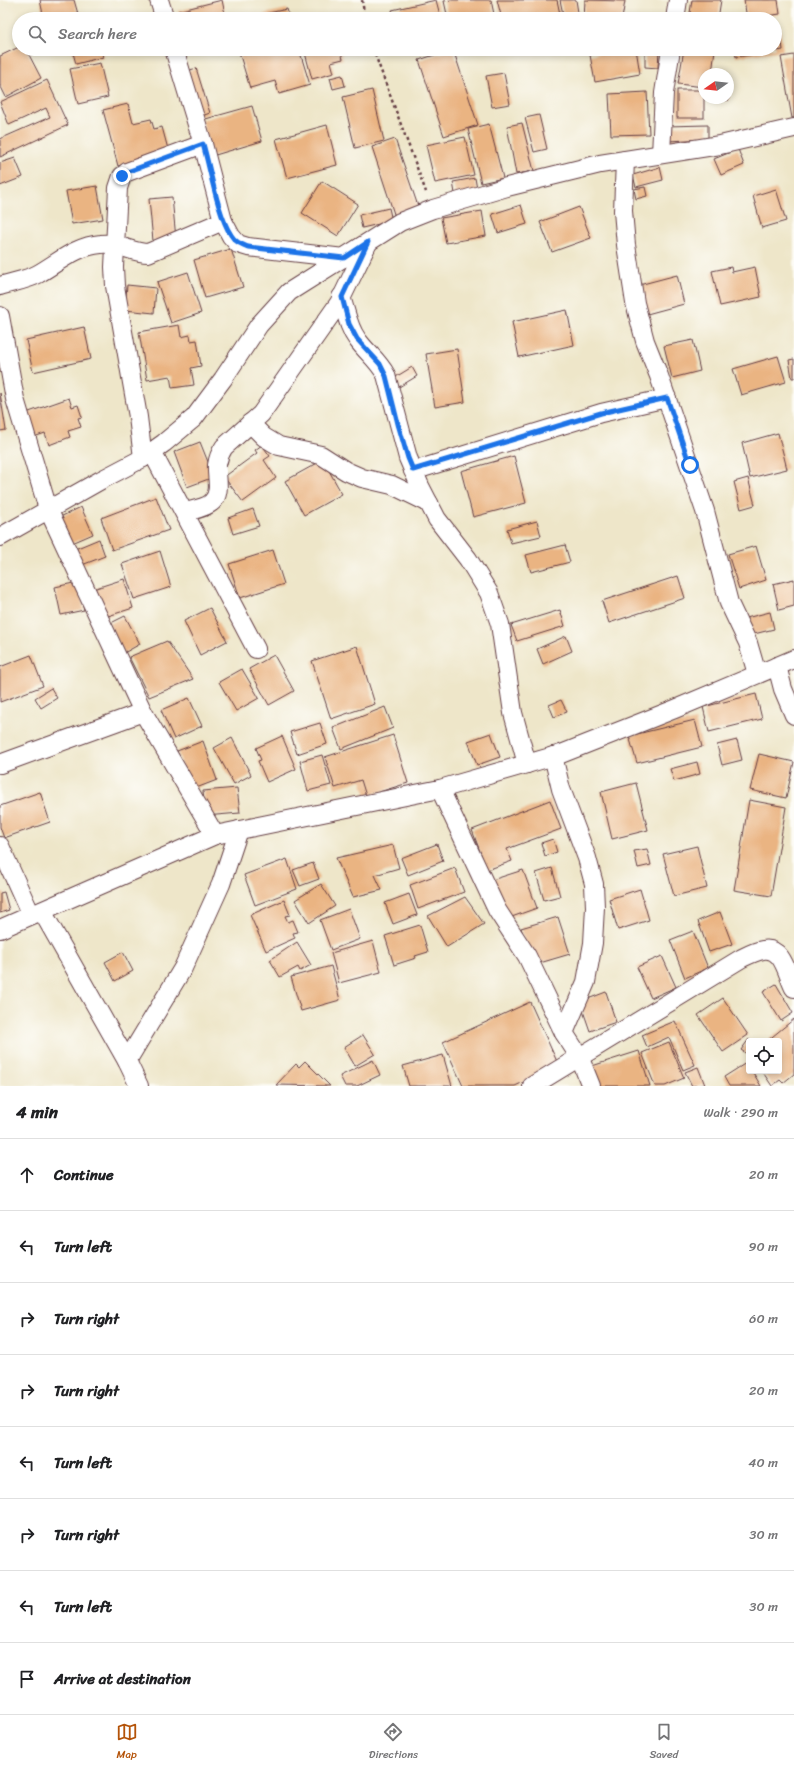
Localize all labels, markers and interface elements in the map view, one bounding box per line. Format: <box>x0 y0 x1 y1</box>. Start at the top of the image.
search box <box>12 12 782 56</box>
text: Search here <box>58 21 137 47</box>
icon: search <box>26 23 48 45</box>
north arrow <box>698 68 734 104</box>
route end <box>113 167 131 185</box>
route start <box>681 456 699 474</box>
map controls <box>746 1038 782 1074</box>
button: locate <box>746 1038 782 1074</box>
text: 4 min <box>16 1097 58 1127</box>
text: Walk · 290 m <box>704 1101 778 1124</box>
text: Continue <box>54 1162 114 1188</box>
text: 20 m <box>749 1163 778 1186</box>
icon: ahead <box>16 1164 38 1186</box>
text: Turn left <box>54 1234 112 1260</box>
text: 90 m <box>748 1235 778 1258</box>
icon: left <box>16 1236 38 1258</box>
text: Turn right <box>54 1306 119 1332</box>
text: 60 m <box>749 1307 778 1330</box>
icon: right <box>16 1308 38 1330</box>
text: Turn right <box>54 1378 119 1404</box>
text: 20 m <box>749 1379 778 1402</box>
icon: right <box>16 1380 38 1402</box>
text: Turn left <box>54 1450 112 1476</box>
text: 40 m <box>748 1451 778 1474</box>
icon: left <box>16 1452 38 1474</box>
text: Turn right <box>54 1522 119 1548</box>
text: 30 m <box>749 1523 778 1546</box>
icon: right <box>16 1524 38 1546</box>
text: Turn left <box>54 1594 112 1620</box>
text: 30 m <box>749 1595 778 1618</box>
icon: left <box>16 1596 38 1618</box>
text: Arrive at destination <box>54 1666 191 1692</box>
icon: arrive <box>16 1668 38 1690</box>
tab: Map <box>116 1721 138 1764</box>
tab: Directions <box>369 1721 418 1764</box>
tab: Saved <box>649 1721 678 1764</box>

